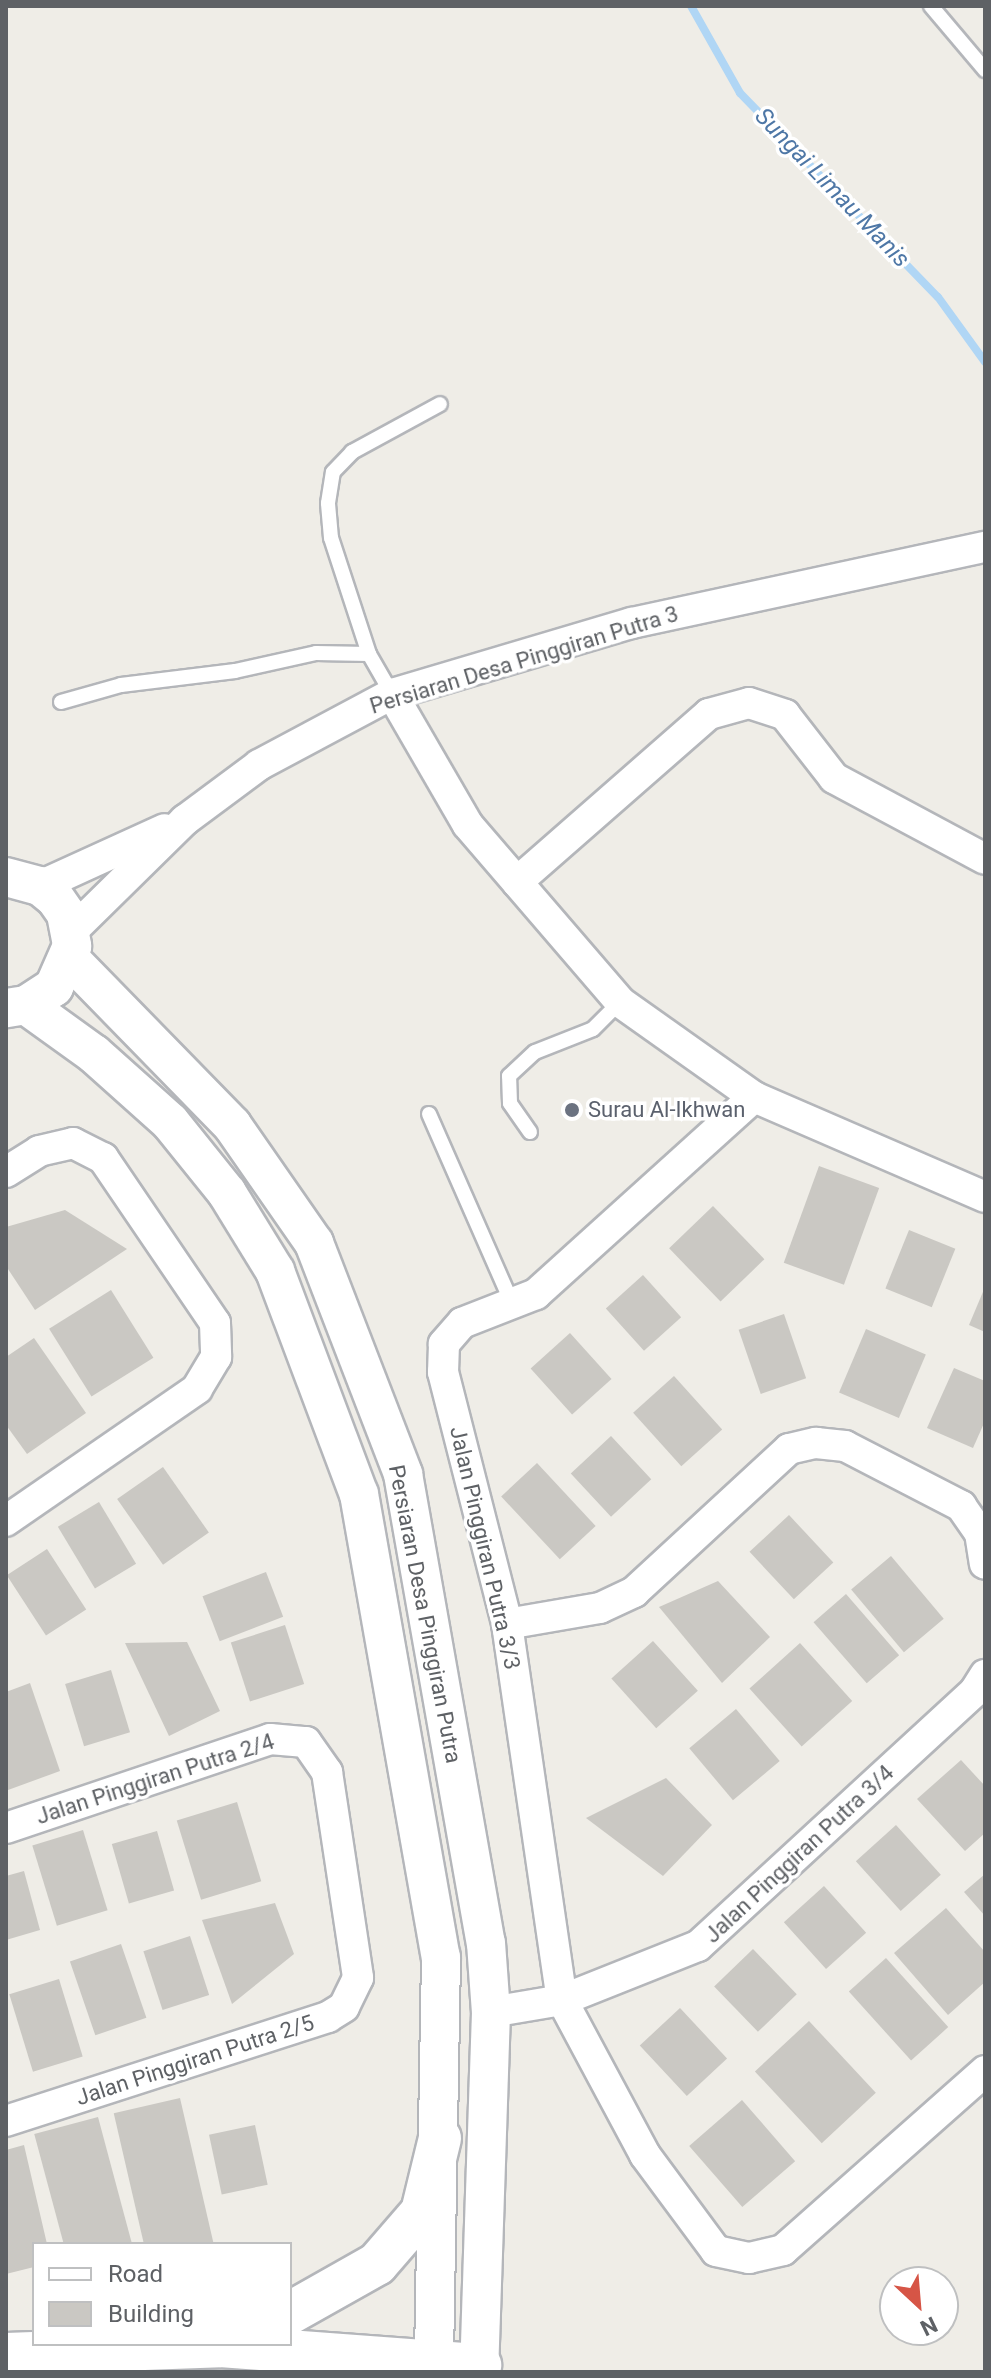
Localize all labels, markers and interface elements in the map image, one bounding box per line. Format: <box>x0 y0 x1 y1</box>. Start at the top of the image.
water label: Sungai Limau Manis <box>749 102 915 274</box>
street label: Persiaran Desa Pinggiran Putra 3 <box>367 600 681 720</box>
place label: Surau Al-Ikhwan <box>588 1097 745 1123</box>
marker: Surau Al-Ikhwan <box>563 1101 581 1119</box>
street label: Jalan Pinggiran Putra 3/3 <box>444 1424 526 1672</box>
street label: Persiaran Desa Pinggiran Putra <box>383 1463 467 1765</box>
street label: Jalan Pinggiran Putra 2/4 <box>33 1728 277 1830</box>
street label: Jalan Pinggiran Putra 3/4 <box>699 1760 899 1948</box>
street label: Jalan Pinggiran Putra 2/5 <box>73 2009 317 2111</box>
legend <box>32 2242 292 2346</box>
text: Road <box>108 2260 163 2288</box>
north arrow <box>879 2266 959 2346</box>
text: Building <box>108 2300 194 2328</box>
text: N <box>916 2312 941 2341</box>

